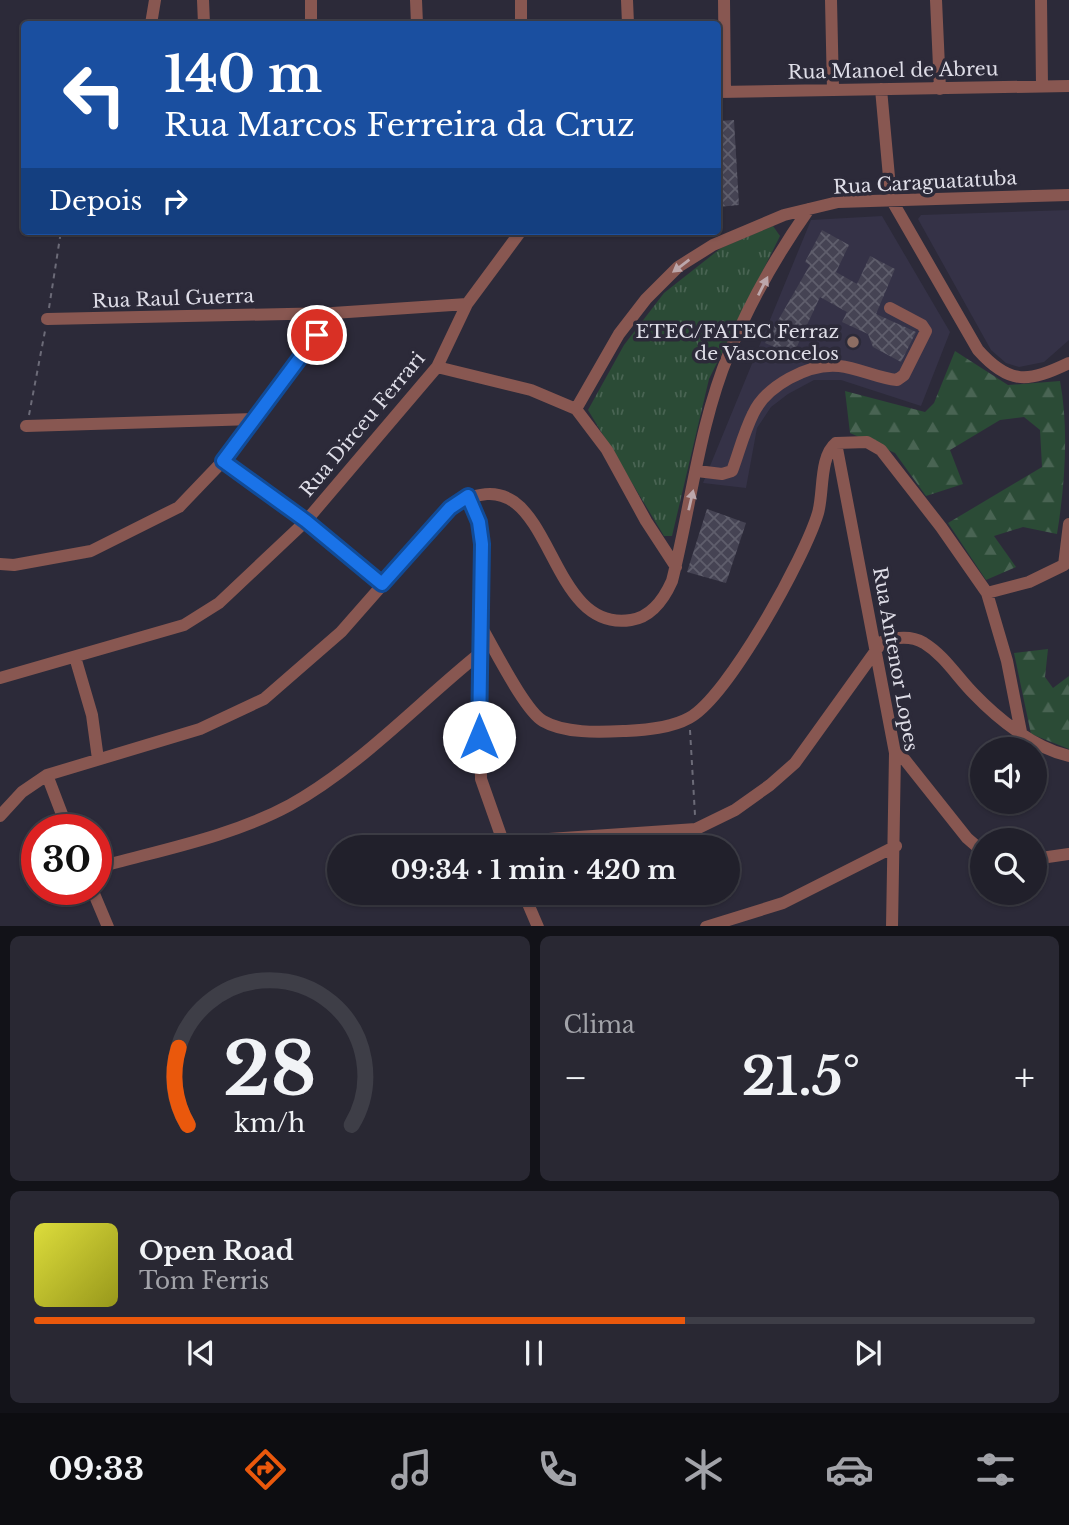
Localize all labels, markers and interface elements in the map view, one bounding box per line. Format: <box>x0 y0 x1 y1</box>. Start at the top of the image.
text: 140 m <box>164 44 322 105</box>
icon: left <box>49 49 140 140</box>
street label: Rua Manoel de Abreu <box>787 57 999 84</box>
text: Rua Marcos Ferreira da Cruz <box>164 105 635 145</box>
street label: Rua Caraguatatuba <box>833 166 1018 199</box>
icon: right <box>156 182 194 220</box>
text: Depois <box>49 185 142 217</box>
one-way arrow <box>672 259 690 274</box>
one-way arrow <box>758 276 769 296</box>
street label: Rua Raul Guerra <box>92 284 255 313</box>
pin <box>287 305 347 365</box>
icon: arrive <box>298 316 336 354</box>
place label: ETEC/FATEC Ferraz de Vasconcelos <box>636 320 839 365</box>
marker: ETEC/FATEC Ferraz de Vasconcelos <box>845 334 861 350</box>
street label: Rua Dirceu Ferrari <box>295 347 430 501</box>
one-way arrow <box>685 489 696 511</box>
street label: Rua Antenor Lopes <box>868 565 923 753</box>
position arrow <box>442 700 516 774</box>
map controls <box>970 737 1047 905</box>
button: sound <box>970 737 1047 814</box>
speed limit sign: 30 <box>21 814 112 905</box>
button: search <box>970 828 1047 905</box>
text: 09:34 · 1 min · 420 m <box>391 854 676 886</box>
text: Clima <box>564 1011 635 1039</box>
text: 28 <box>223 1024 317 1115</box>
text: 21.5° <box>742 1045 860 1109</box>
text: − <box>564 1054 588 1101</box>
text: + <box>1014 1054 1035 1101</box>
text: km/h <box>234 1107 305 1138</box>
text: Open Road <box>139 1235 294 1267</box>
text: Tom Ferris <box>139 1267 269 1295</box>
icon: previous <box>182 1334 220 1372</box>
icon: pause <box>515 1334 553 1372</box>
icon: next <box>849 1334 887 1372</box>
icon: directions <box>241 1445 290 1494</box>
icon: music <box>387 1445 436 1494</box>
icon: phone <box>533 1445 582 1494</box>
icon: climate <box>679 1445 728 1494</box>
icon: car <box>825 1445 874 1494</box>
icon: filters <box>971 1445 1020 1494</box>
text: 09:33 <box>49 1449 144 1489</box>

